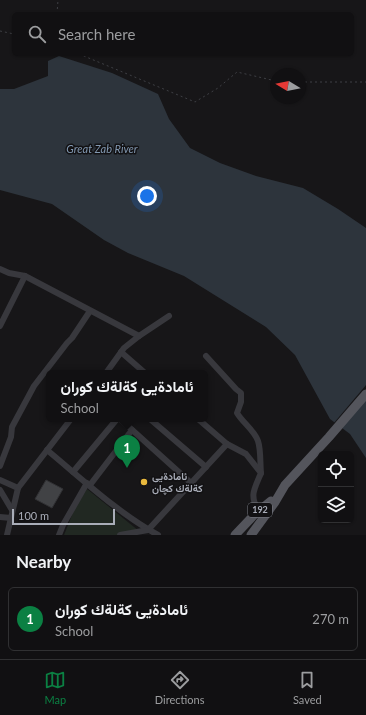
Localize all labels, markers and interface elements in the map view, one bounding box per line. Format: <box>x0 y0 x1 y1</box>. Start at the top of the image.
search box <box>12 12 354 56</box>
icon: search <box>26 23 48 45</box>
text: Search here <box>58 25 135 43</box>
north arrow <box>270 68 306 104</box>
water label: Great Zab River <box>66 142 138 155</box>
your location <box>137 186 157 206</box>
popup <box>46 370 208 422</box>
text: ئامادةيى كةلةك كوران <box>60 377 194 395</box>
text: School <box>60 400 99 416</box>
pin: 1 <box>114 435 140 468</box>
map controls <box>318 451 354 523</box>
button: locate <box>318 451 354 487</box>
place label: ئامادةيى كةلةك كچان <box>152 470 203 496</box>
marker: ئامادةيى كةلةك كچان <box>139 477 149 487</box>
button: layers <box>318 487 354 523</box>
road number: 192 <box>248 503 272 517</box>
scale bar <box>12 507 115 526</box>
text: 100 m <box>18 509 49 522</box>
text: Nearby <box>16 551 71 572</box>
text: ئامادةيى كةلةك كوران <box>55 600 188 618</box>
text: 1 <box>26 611 34 627</box>
text: 270 m <box>312 611 349 627</box>
text: School <box>55 623 93 639</box>
tab: Map <box>44 669 66 706</box>
tab: Directions <box>155 669 204 706</box>
tab: Saved <box>293 669 322 706</box>

